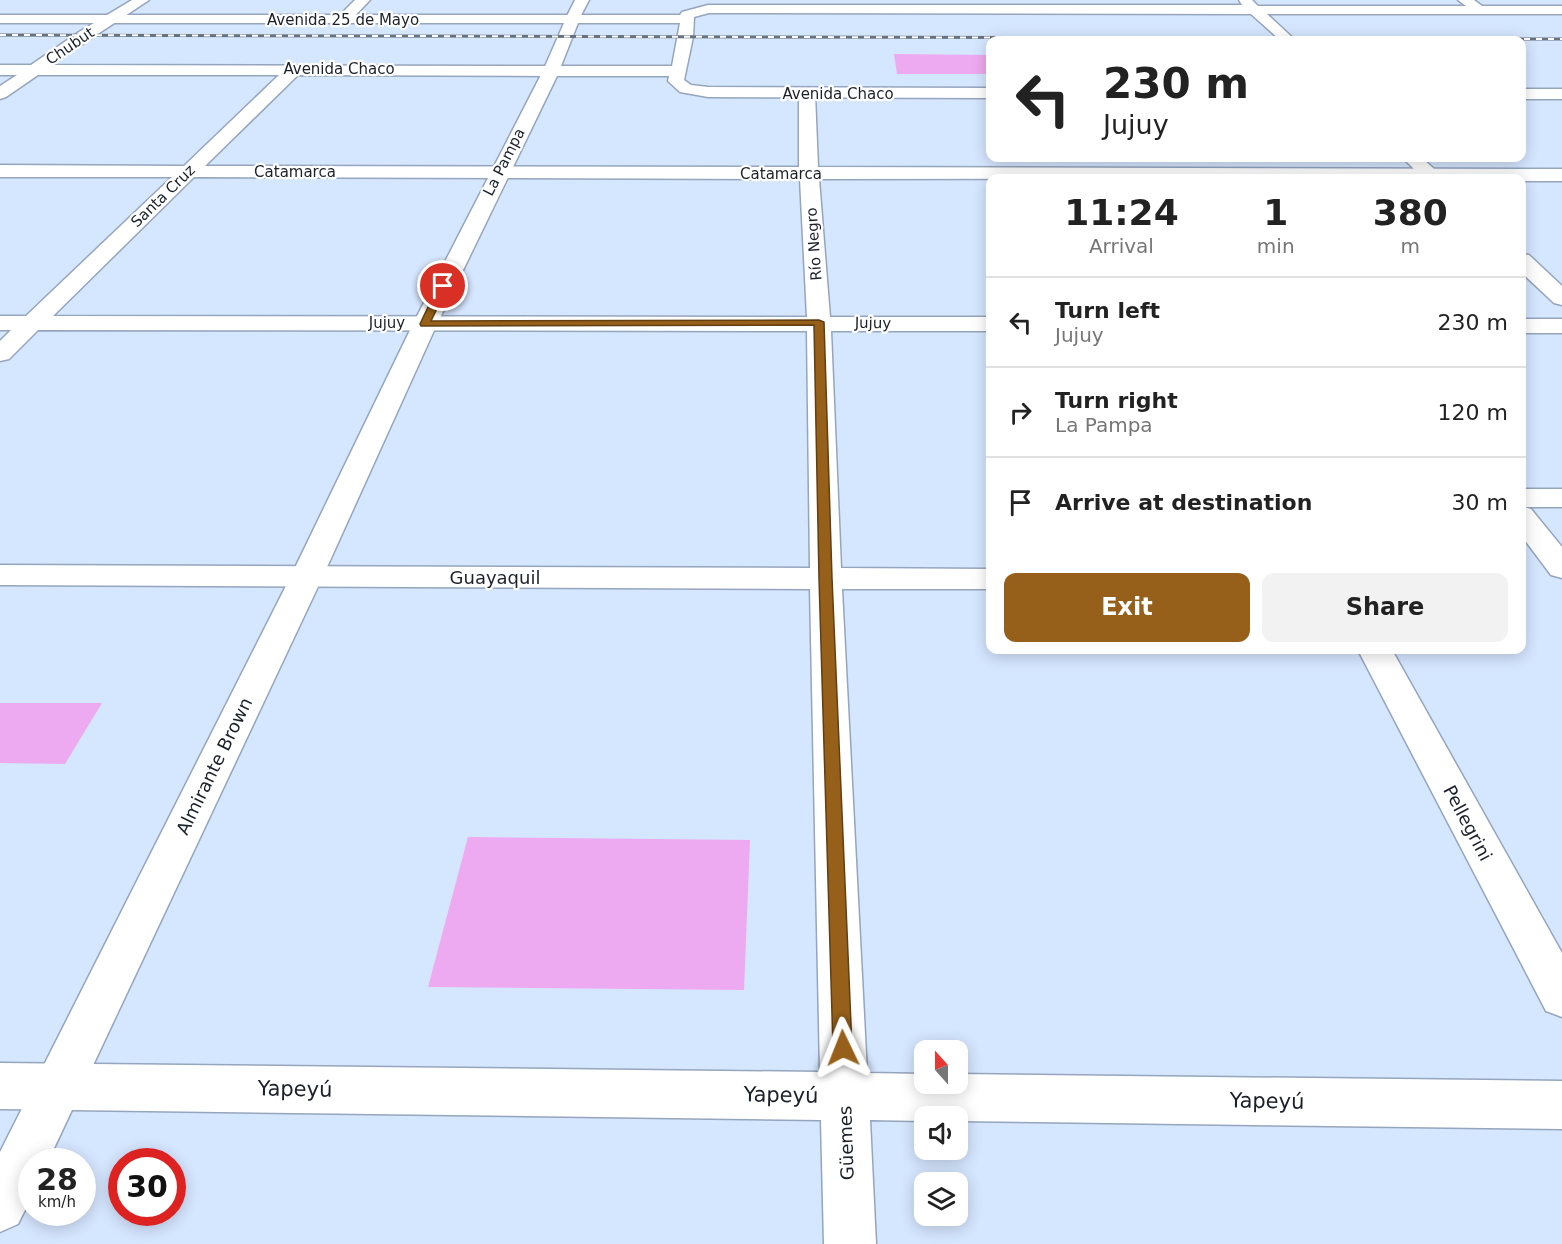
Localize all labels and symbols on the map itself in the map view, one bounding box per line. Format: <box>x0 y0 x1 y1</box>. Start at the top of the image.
street label: Avenida 25 de Mayo <box>267 11 419 29</box>
street label: Chubut <box>42 23 98 69</box>
street label: Avenida Chaco <box>283 60 395 78</box>
street label: Avenida Chaco <box>782 85 894 103</box>
street label: La Pampa <box>479 125 529 199</box>
street label: Santa Cruz <box>127 161 199 231</box>
street label: Catamarca <box>254 163 336 181</box>
street label: Catamarca <box>740 165 822 183</box>
street label: Río Negro <box>802 207 826 281</box>
pin <box>417 260 468 311</box>
street label: Jujuy <box>368 314 405 332</box>
street label: Jujuy <box>854 314 892 332</box>
street label: Guayaquil <box>450 567 540 588</box>
street label: Almirante Brown <box>172 694 256 838</box>
street label: Pellegrini <box>1439 782 1497 864</box>
position arrow <box>811 1016 875 1080</box>
north arrow <box>914 1040 968 1094</box>
street label: Yapeyú <box>256 1076 333 1102</box>
street label: Yapeyú <box>742 1082 819 1108</box>
street label: Yapeyú <box>1228 1088 1305 1114</box>
street label: Güemes <box>834 1105 858 1181</box>
speed limit sign: 30 <box>108 1148 186 1226</box>

